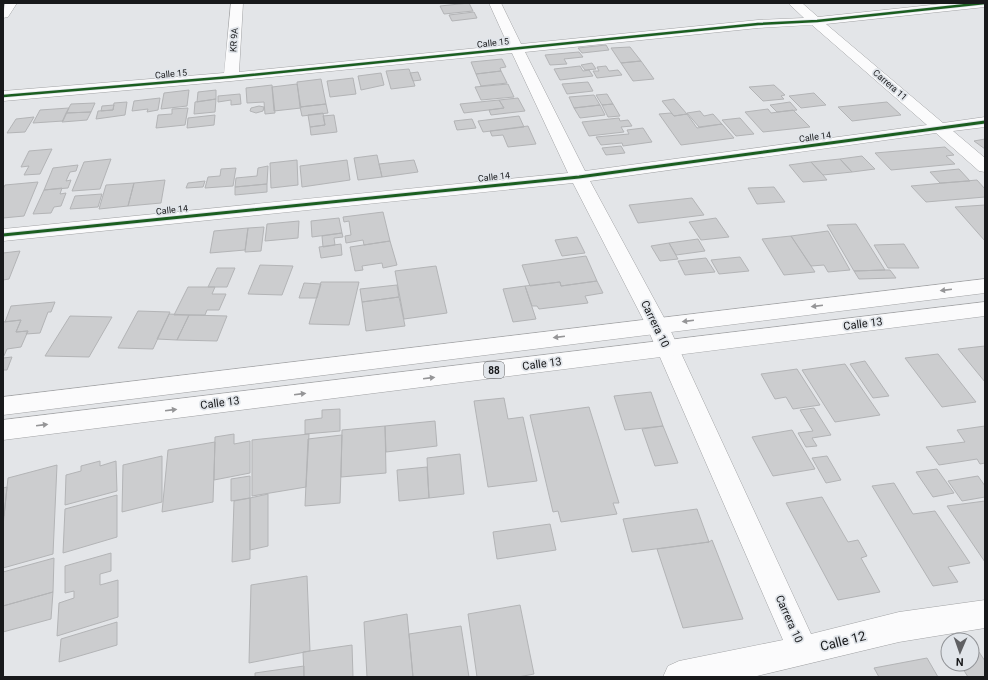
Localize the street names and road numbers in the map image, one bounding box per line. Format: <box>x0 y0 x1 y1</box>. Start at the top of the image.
street label: KR 9A <box>228 27 240 52</box>
street label: Calle 15 <box>476 36 510 50</box>
street label: Calle 15 <box>154 68 188 80</box>
street label: Carrera 11 <box>871 68 909 102</box>
street label: Calle 14 <box>798 130 832 144</box>
street label: Calle 14 <box>477 170 511 184</box>
street label: Calle 14 <box>155 203 189 217</box>
street label: Carrera 10 <box>638 298 672 350</box>
street label: Calle 13 <box>843 315 883 333</box>
street label: Calle 13 <box>522 355 562 373</box>
road number: 88 <box>484 362 504 378</box>
street label: Calle 13 <box>200 394 240 412</box>
street label: Carrera 10 <box>773 593 805 645</box>
street label: Calle 12 <box>819 628 867 654</box>

